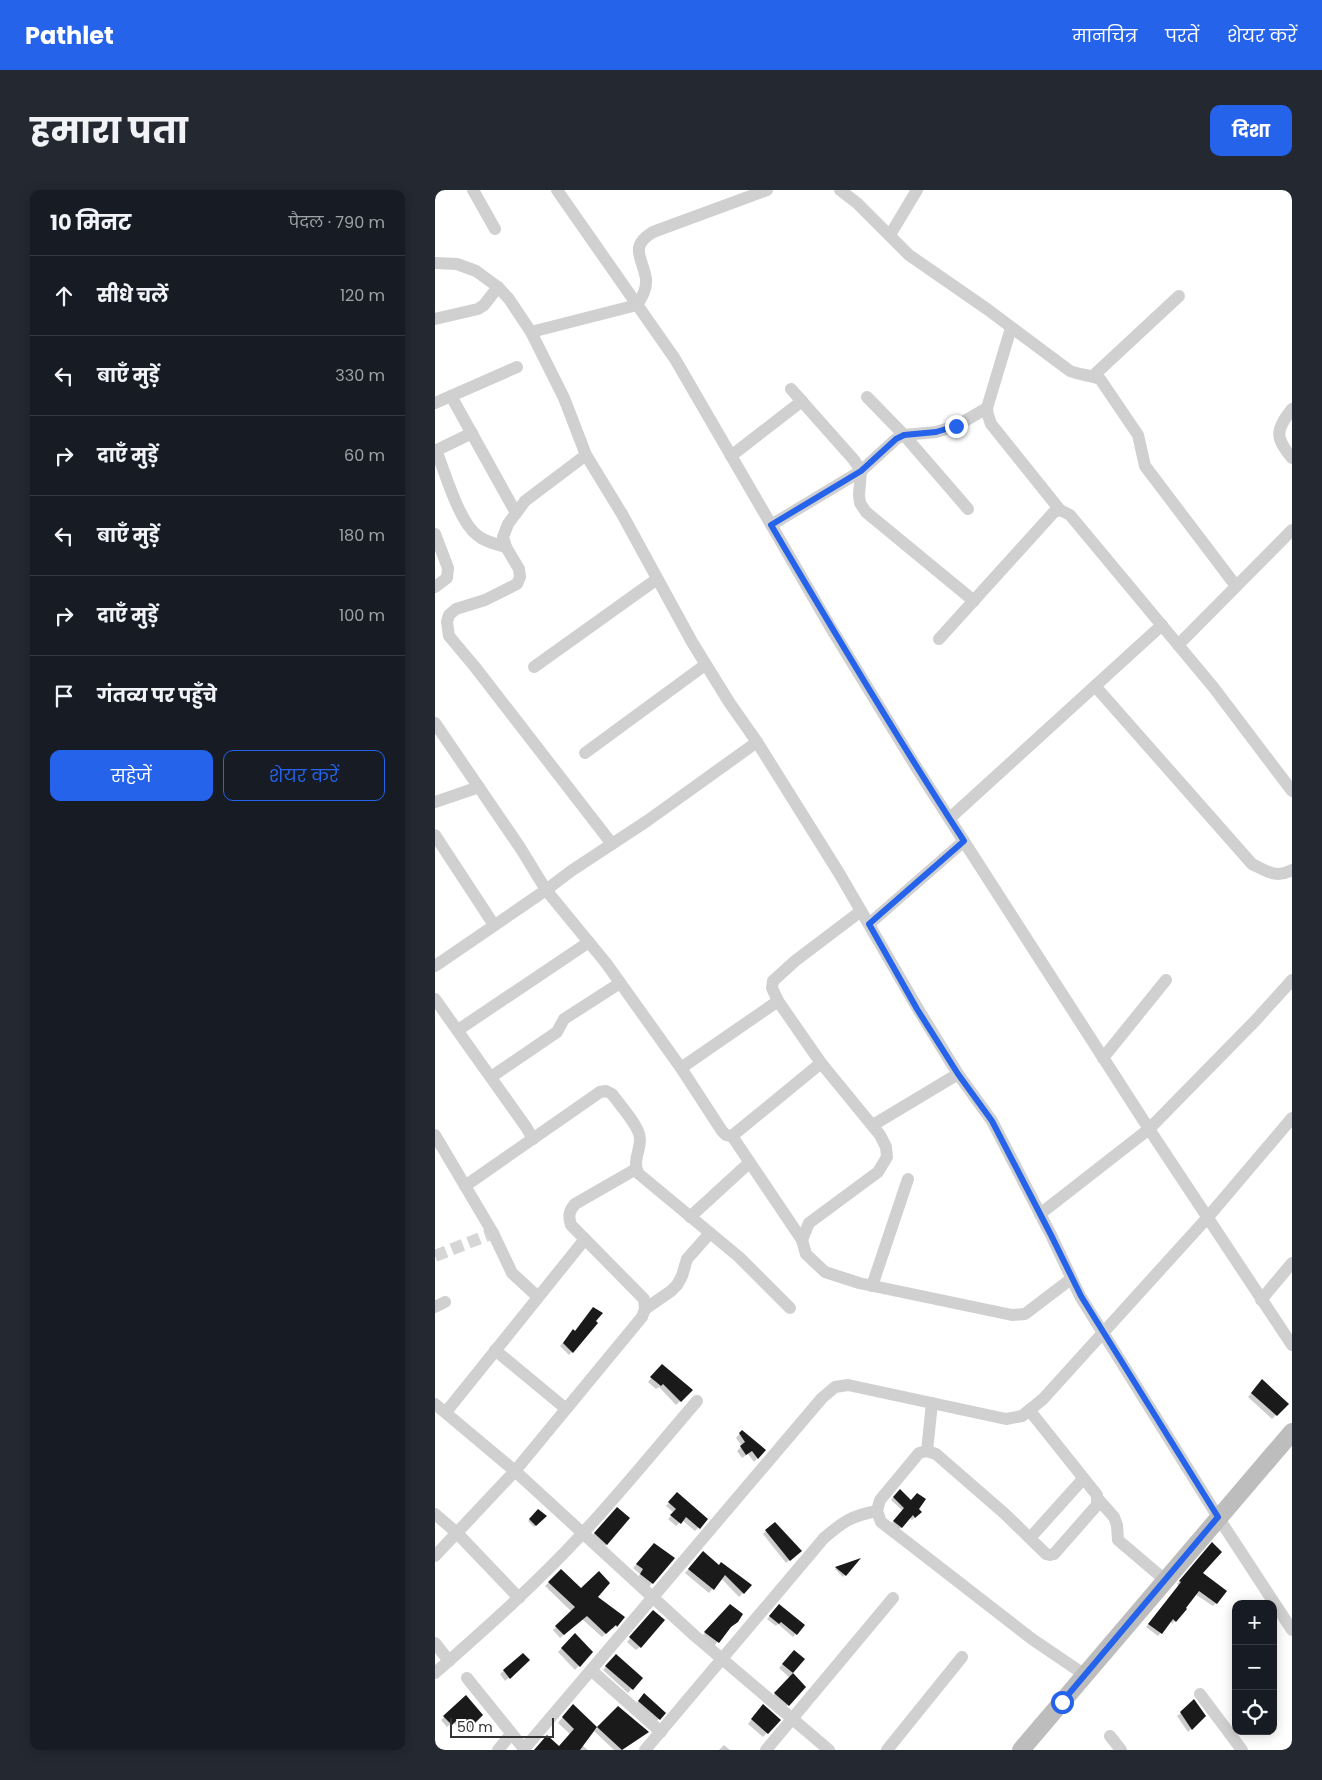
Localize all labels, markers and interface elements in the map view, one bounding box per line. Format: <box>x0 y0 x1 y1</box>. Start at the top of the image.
text: Pathlet <box>25 19 114 52</box>
text: मानचित्र <box>1072 23 1137 48</box>
text: परतें <box>1165 23 1199 48</box>
text: शेयर करें <box>1227 23 1297 48</box>
button: दिशा <box>1210 105 1292 156</box>
text: हमारा पता <box>30 106 188 155</box>
text: 10 मिनट <box>50 208 131 237</box>
text: पैदल · 790 m <box>289 211 385 234</box>
icon: ahead <box>50 282 78 310</box>
text: सीधे चलें <box>97 282 168 309</box>
text: 120 m <box>340 284 385 307</box>
icon: left <box>50 362 78 390</box>
text: बाएँ मुड़ें <box>97 362 159 389</box>
text: 330 m <box>335 364 385 387</box>
route end <box>945 415 968 438</box>
icon: right <box>50 442 78 470</box>
text: दाएँ मुड़ें <box>97 442 158 469</box>
text: 60 m <box>344 444 385 467</box>
icon: left <box>50 522 78 550</box>
text: बाएँ मुड़ें <box>97 522 159 549</box>
text: 180 m <box>339 524 385 547</box>
icon: right <box>50 602 78 630</box>
text: दाएँ मुड़ें <box>97 602 158 629</box>
text: 100 m <box>339 604 385 627</box>
icon: arrive <box>50 682 78 710</box>
text: गंतव्य पर पहुँचे <box>97 682 217 709</box>
button: सहेजें <box>50 750 213 801</box>
button: शेयर करें <box>223 750 385 801</box>
map controls <box>1232 1600 1277 1735</box>
button: + <box>1232 1600 1277 1645</box>
button: − <box>1232 1645 1277 1690</box>
button: locate <box>1232 1690 1277 1735</box>
route start <box>1051 1691 1074 1714</box>
scale bar <box>450 1715 554 1738</box>
text: 50 m <box>457 1717 493 1737</box>

